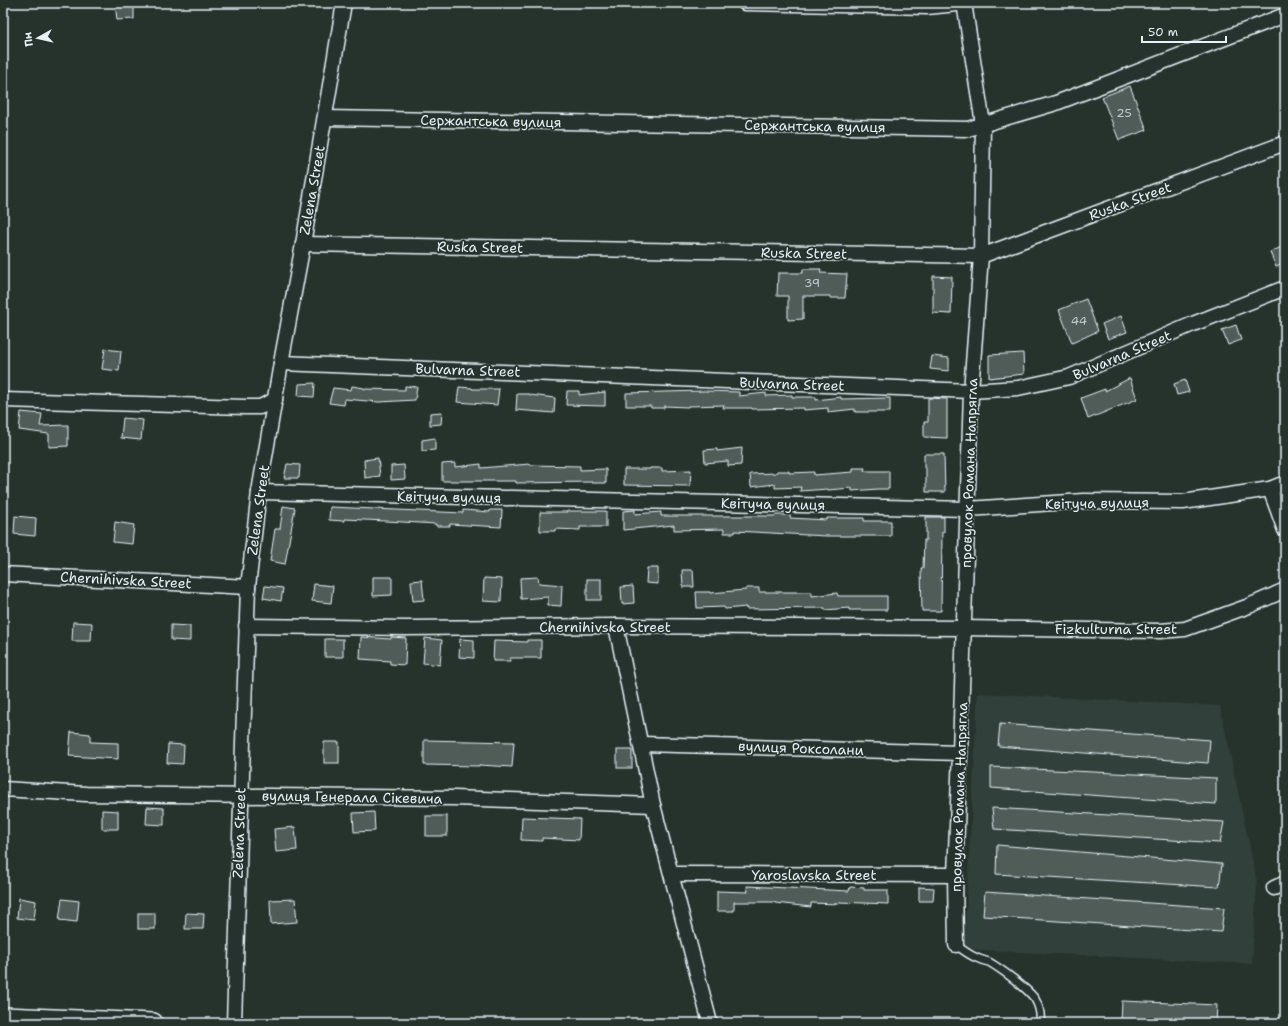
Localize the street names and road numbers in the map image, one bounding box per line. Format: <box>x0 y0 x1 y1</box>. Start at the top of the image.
street label: Сержантська вулиця <box>420 111 562 131</box>
street label: Сержантська вулиця <box>744 116 886 136</box>
street label: Zelena Street <box>295 144 329 236</box>
street label: Ruska Street <box>1086 178 1174 224</box>
street label: Ruska Street <box>437 237 523 257</box>
street label: Ruska Street <box>761 243 847 263</box>
street label: Bulvarna Street <box>1070 326 1174 384</box>
street label: Bulvarna Street <box>415 359 521 381</box>
street label: Bulvarna Street <box>739 373 845 395</box>
street label: провулок Романа Напрягла <box>957 377 981 568</box>
street label: Zelena Street <box>243 464 273 556</box>
street label: Квітуча вулиця <box>397 487 501 507</box>
street label: Квітуча вулиця <box>1045 493 1149 513</box>
street label: Квітуча вулиця <box>721 494 825 514</box>
street label: Chernihivska Street <box>60 568 192 592</box>
street label: Chernihivska Street <box>539 618 671 636</box>
street label: Fizkulturna Street <box>1055 620 1177 638</box>
street label: провулок Романа Напрягла <box>947 701 971 892</box>
street label: вулиця Роксолани <box>738 737 864 759</box>
street label: вулиця Генерала Сікевича <box>262 786 443 808</box>
street label: Zelena Street <box>228 787 250 879</box>
street label: Yaroslavska Street <box>751 866 877 884</box>

